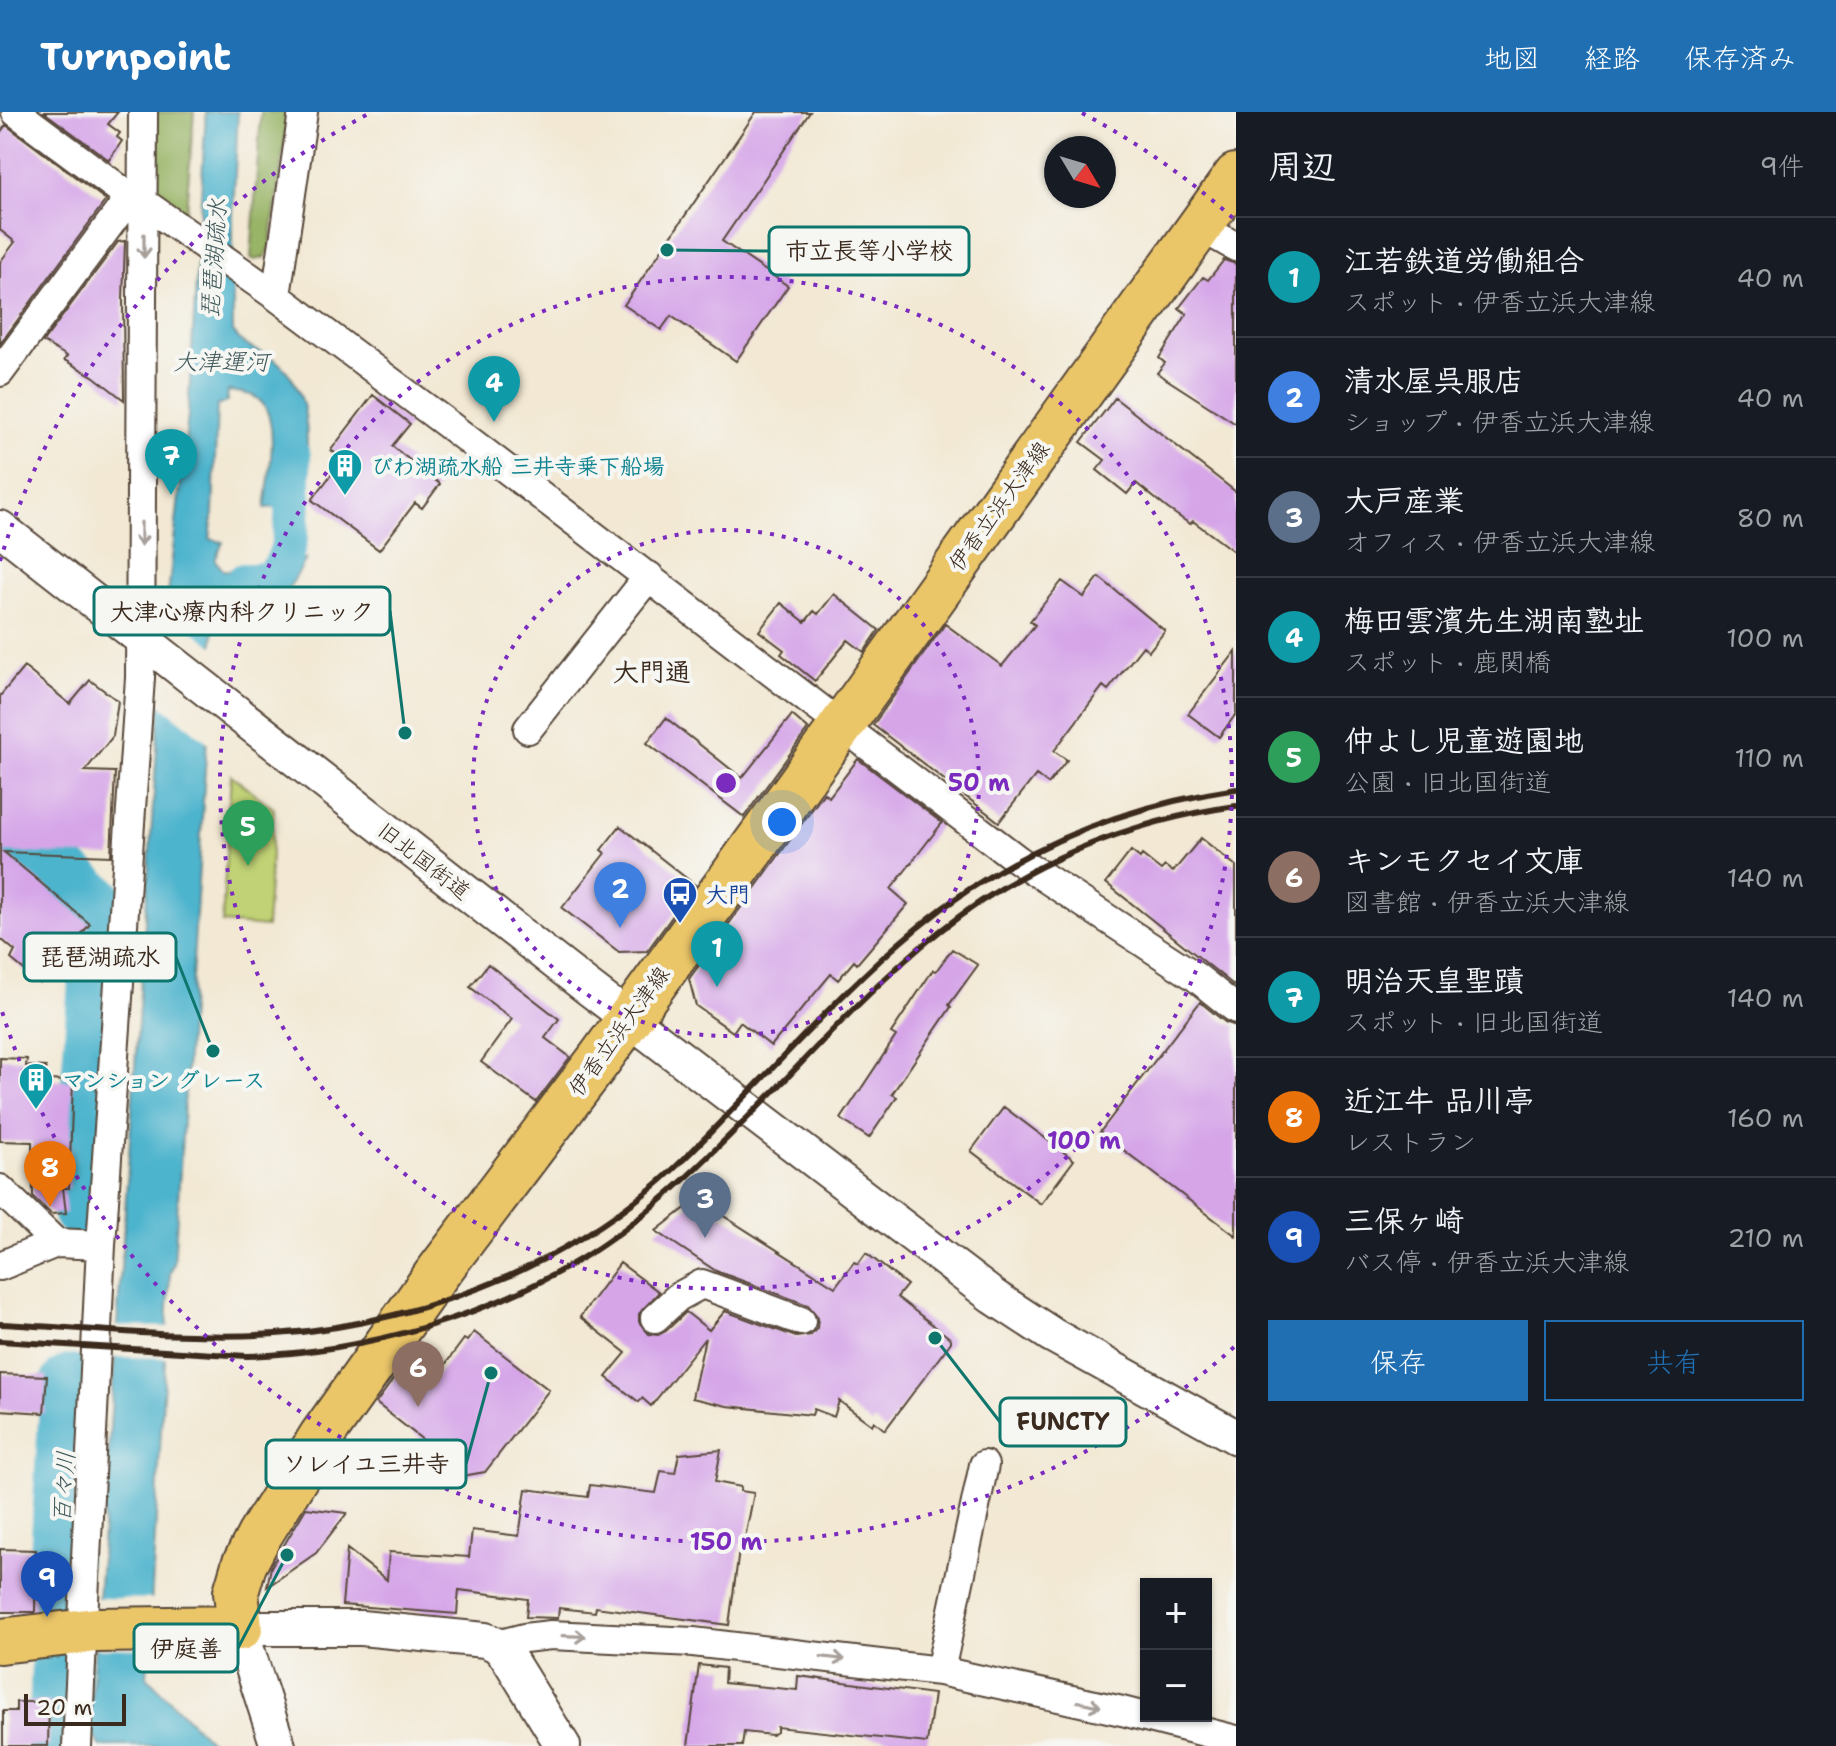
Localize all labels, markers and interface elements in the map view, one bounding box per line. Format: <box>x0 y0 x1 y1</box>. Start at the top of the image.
text: Turnpoint <box>40 31 231 82</box>
text: 地図 <box>1484 39 1540 77</box>
text: 経路 <box>1584 39 1640 77</box>
text: 保存済み <box>1684 39 1796 77</box>
north arrow <box>1044 136 1116 208</box>
text: 周辺 <box>1268 143 1336 189</box>
text: 9件 <box>1760 148 1804 183</box>
water label: 琵琶湖疏水 <box>194 197 234 319</box>
callout: 市立長等小学校 <box>769 227 969 275</box>
one-way arrow <box>136 232 152 259</box>
text: 市立長等小学校 <box>785 235 953 267</box>
text: 江若鉄道労働組合 <box>1344 240 1584 281</box>
text: 1 <box>1288 260 1300 295</box>
text: 40 m <box>1737 260 1804 295</box>
text: スポット · 伊香立浜大津線 <box>1344 284 1655 319</box>
water label: 大津運河 <box>173 346 272 378</box>
pin: 4 <box>468 356 520 422</box>
text: 清水屋呉服店 <box>1344 360 1524 401</box>
text: 2 <box>1285 380 1303 415</box>
text: 40 m <box>1737 380 1804 415</box>
text: ショップ · 伊香立浜大津線 <box>1344 404 1654 439</box>
pin: 7 <box>145 429 197 495</box>
street label: 伊香立浜大津線 <box>942 435 1056 577</box>
building icon: びわ湖疏水船 三井寺乗下船場 <box>326 447 364 497</box>
place label: びわ湖疏水船 三井寺乗下船場 <box>371 452 665 481</box>
text: 大戸産業 <box>1344 480 1464 521</box>
text: 3 <box>1285 500 1303 535</box>
text: 80 m <box>1737 500 1804 535</box>
one-way arrow <box>134 520 149 547</box>
text: オフィス · 伊香立浜大津線 <box>1344 524 1655 559</box>
callout: 大津心療内科クリニック <box>94 587 390 635</box>
text: 大津心療内科クリニック <box>110 596 374 628</box>
text: 梅田雲濱先生湖南塾址 <box>1344 600 1644 641</box>
text: 4 <box>1285 620 1303 655</box>
text: 100 m <box>1726 620 1804 655</box>
text: スポット · 鹿関橋 <box>1344 644 1551 679</box>
district label: 大門通 <box>613 654 691 689</box>
text: 仲よし児童遊園地 <box>1344 720 1584 761</box>
text: 5 <box>1286 740 1302 775</box>
text: 110 m <box>1734 740 1804 775</box>
text: 公園 · 旧北国街道 <box>1344 764 1551 799</box>
text: 50 m <box>948 767 1010 799</box>
centre of rings <box>712 769 740 797</box>
pin: 5 <box>222 800 274 866</box>
your location <box>762 802 802 842</box>
street label: 旧北国街道 <box>372 816 476 906</box>
text: キンモクセイ文庫 <box>1344 840 1584 881</box>
text: 6 <box>1285 860 1303 895</box>
text: 140 m <box>1727 860 1804 895</box>
pin: 2 <box>594 862 646 928</box>
bus stop icon: 大門 <box>661 875 699 925</box>
place label: 大門 <box>706 880 750 909</box>
text: 図書館 · 伊香立浜大津線 <box>1344 884 1629 919</box>
pin: 1 <box>691 921 743 987</box>
callout: 琵琶湖疏水 <box>24 933 176 981</box>
text: 琵琶湖疏水 <box>40 941 160 973</box>
street label: 伊香立浜大津線 <box>562 960 676 1102</box>
text: 明治天皇聖蹟 <box>1344 960 1524 1001</box>
text: 7 <box>1285 980 1303 1015</box>
text: 140 m <box>1727 980 1804 1015</box>
text: スポット · 旧北国街道 <box>1344 1004 1603 1039</box>
building icon: マンション グレース <box>17 1061 55 1111</box>
place label: マンション グレース <box>62 1066 265 1095</box>
text: 近江牛 品川亭 <box>1344 1080 1534 1121</box>
text: 8 <box>1285 1100 1303 1135</box>
text: 160 m <box>1727 1100 1804 1135</box>
text: レストラン <box>1344 1124 1476 1159</box>
text: 100 m <box>1047 1125 1121 1157</box>
pin: 8 <box>24 1141 76 1207</box>
pin: 3 <box>679 1172 731 1238</box>
text: 三保ヶ崎 <box>1344 1200 1464 1241</box>
text: 9 <box>1285 1220 1303 1255</box>
text: 210 m <box>1727 1220 1804 1255</box>
text: バス停 · 伊香立浜大津線 <box>1344 1244 1629 1279</box>
button: 保存 <box>1268 1320 1528 1401</box>
button: 共有 <box>1544 1320 1804 1401</box>
pin: 6 <box>392 1341 444 1407</box>
callout: FUNCTY <box>1000 1398 1126 1446</box>
text: FUNCTY <box>1016 1406 1110 1438</box>
callout: ソレイユ三井寺 <box>266 1440 466 1488</box>
text: ソレイユ三井寺 <box>282 1448 450 1480</box>
water label: 百々川 <box>46 1450 82 1524</box>
text: 150 m <box>690 1526 762 1558</box>
pin: 9 <box>21 1551 73 1617</box>
map controls <box>1140 1578 1212 1722</box>
button: + <box>1140 1578 1212 1650</box>
callout: 伊庭善 <box>134 1624 238 1672</box>
one-way arrow <box>560 1629 587 1644</box>
text: 伊庭善 <box>150 1633 222 1665</box>
button: − <box>1140 1650 1212 1722</box>
one-way arrow <box>820 1651 845 1666</box>
scale bar <box>24 1690 126 1726</box>
text: 20 m <box>36 1693 93 1722</box>
one-way arrow <box>1075 1697 1101 1712</box>

